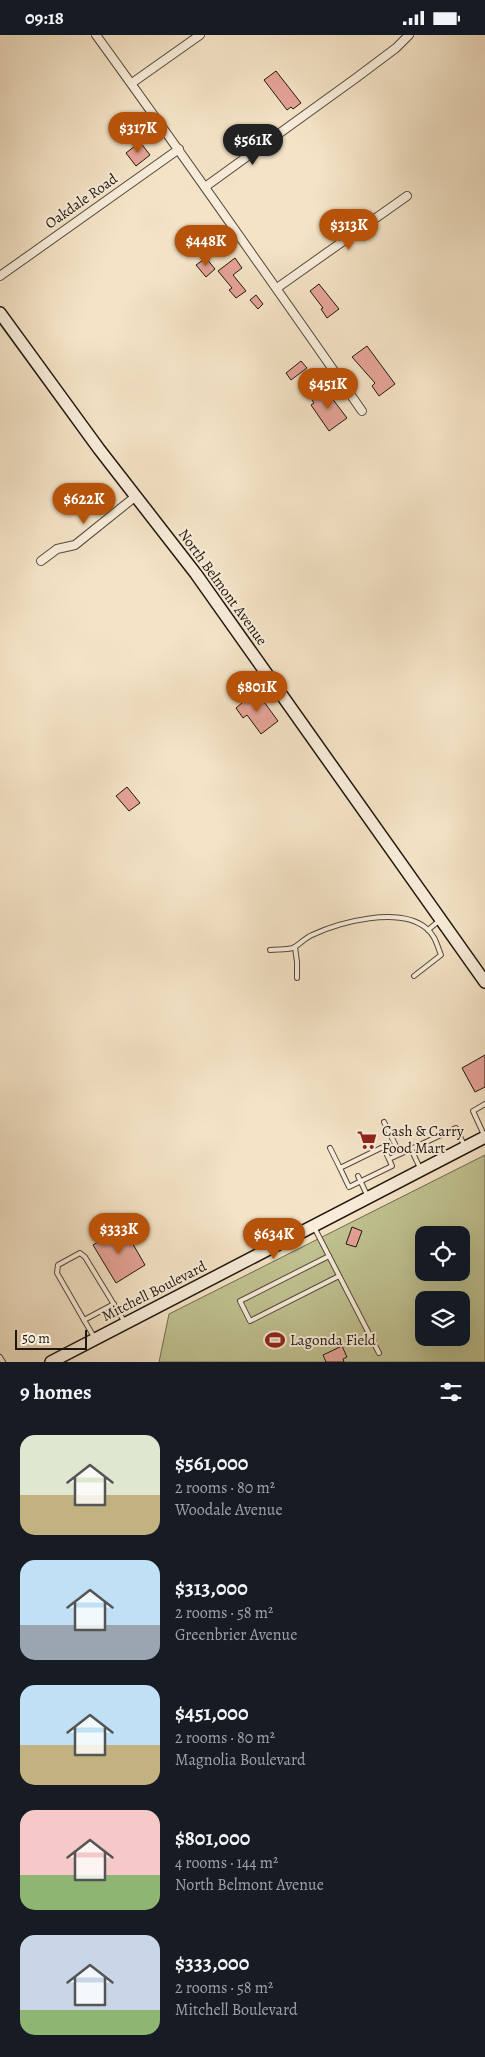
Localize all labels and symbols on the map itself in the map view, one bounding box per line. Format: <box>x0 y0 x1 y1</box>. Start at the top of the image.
pin: $317K <box>103 111 173 154</box>
pin: $561K <box>218 123 288 166</box>
street label: Oakdale Road <box>41 168 122 233</box>
pin: $313K <box>314 209 384 251</box>
pin: $448K <box>171 225 241 267</box>
pin: $451K <box>293 367 363 410</box>
pin: $622K <box>49 483 119 525</box>
street label: North Belmont Avenue <box>174 525 272 650</box>
pin: $801K <box>222 671 292 713</box>
place label: Cash & Carry Food Mart <box>382 1121 464 1158</box>
supermarket icon: Cash & Carry Food Mart <box>356 1129 378 1151</box>
pin: $333K <box>84 1213 154 1255</box>
pin: $634K <box>239 1217 309 1260</box>
street label: Mitchell Boulevard <box>98 1256 211 1326</box>
scale bar <box>15 1327 88 1350</box>
sports icon: Lagonda Field <box>264 1329 286 1351</box>
place label: Lagonda Field <box>290 1330 377 1350</box>

